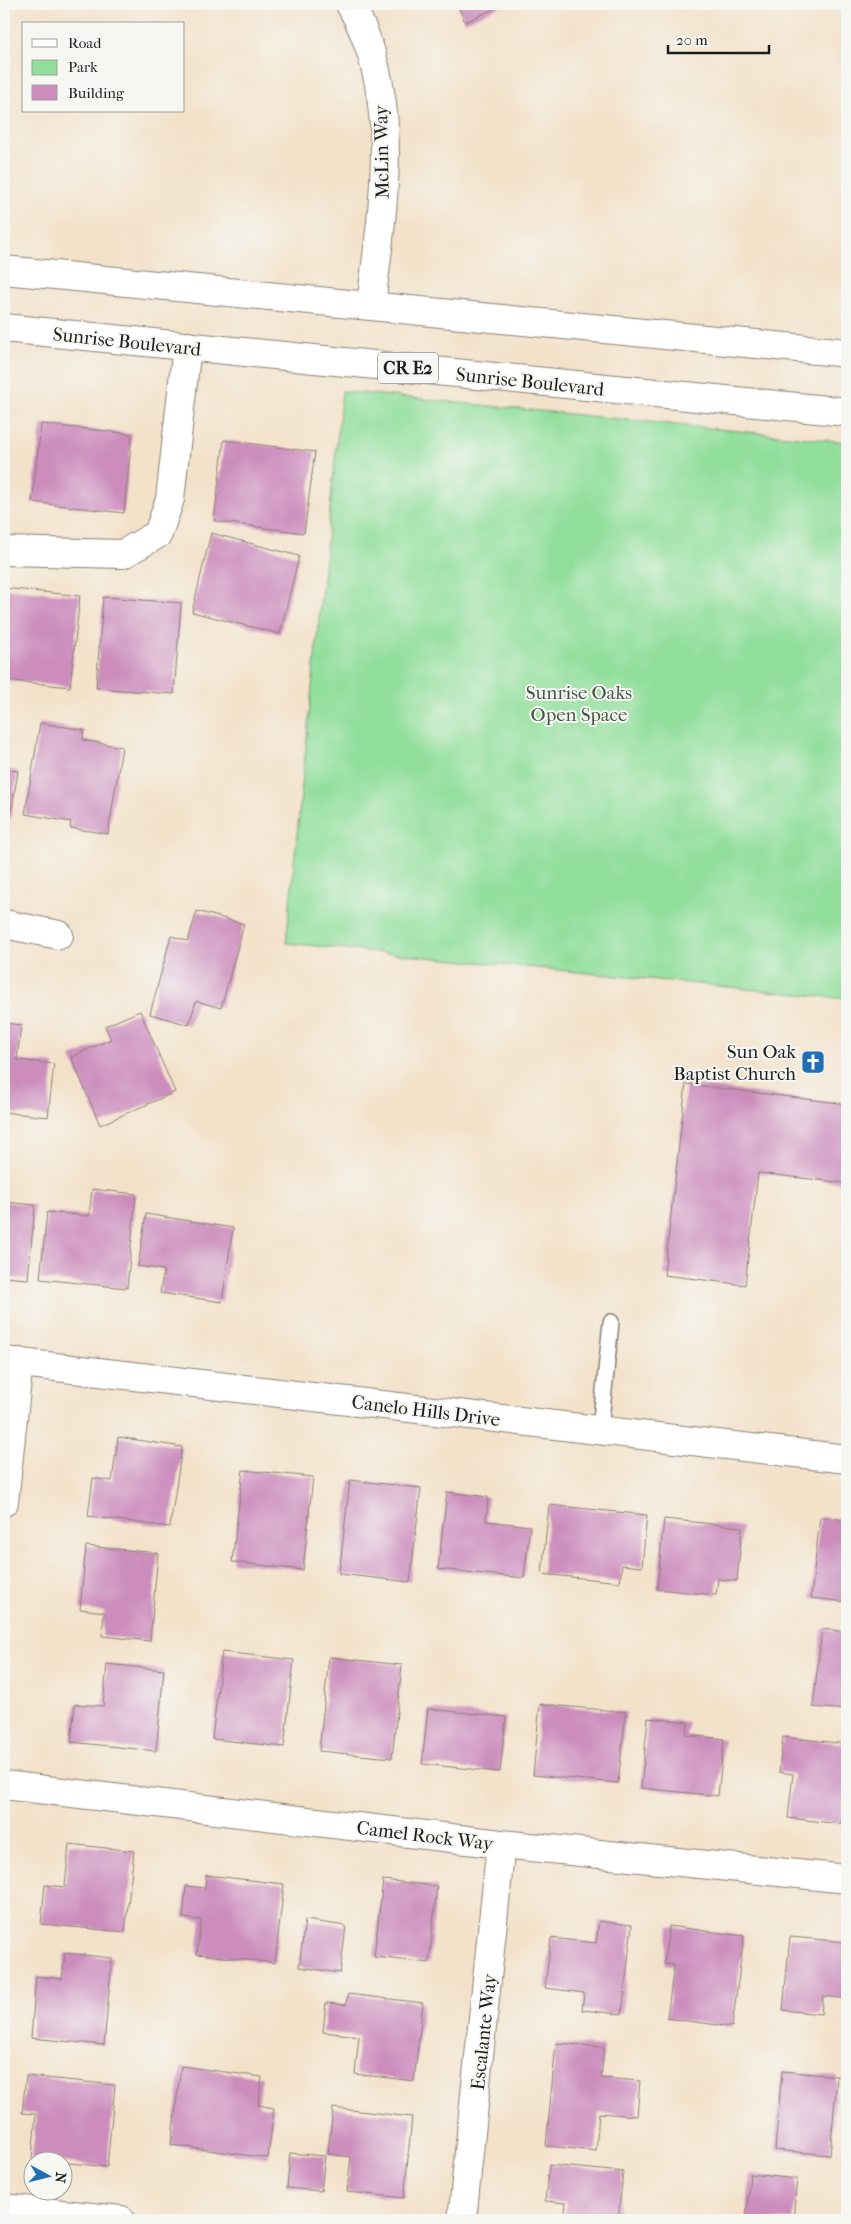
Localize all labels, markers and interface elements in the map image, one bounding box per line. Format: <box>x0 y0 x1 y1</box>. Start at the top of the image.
legend <box>22 22 185 112</box>
scale bar <box>668 22 770 54</box>
text: 20 m <box>676 31 708 49</box>
text: Road <box>68 34 102 52</box>
text: Park <box>68 58 98 76</box>
text: Building <box>68 84 125 102</box>
street label: McLin Way <box>370 104 394 199</box>
street label: Sunrise Boulevard <box>52 323 203 361</box>
road number: CR E2 <box>378 352 438 383</box>
street label: Sunrise Boulevard <box>455 363 606 401</box>
park label: Sunrise Oaks Open Space <box>526 682 632 726</box>
place label: Sun Oak Baptist Church <box>673 1041 796 1085</box>
church icon: Sun Oak Baptist Church <box>800 1049 826 1075</box>
street label: Canelo Hills Drive <box>350 1391 501 1431</box>
street label: Camel Rock Way <box>355 1817 495 1855</box>
street label: Escalante Way <box>467 1972 501 2091</box>
north arrow <box>22 2152 72 2202</box>
text: N <box>51 2171 69 2184</box>

